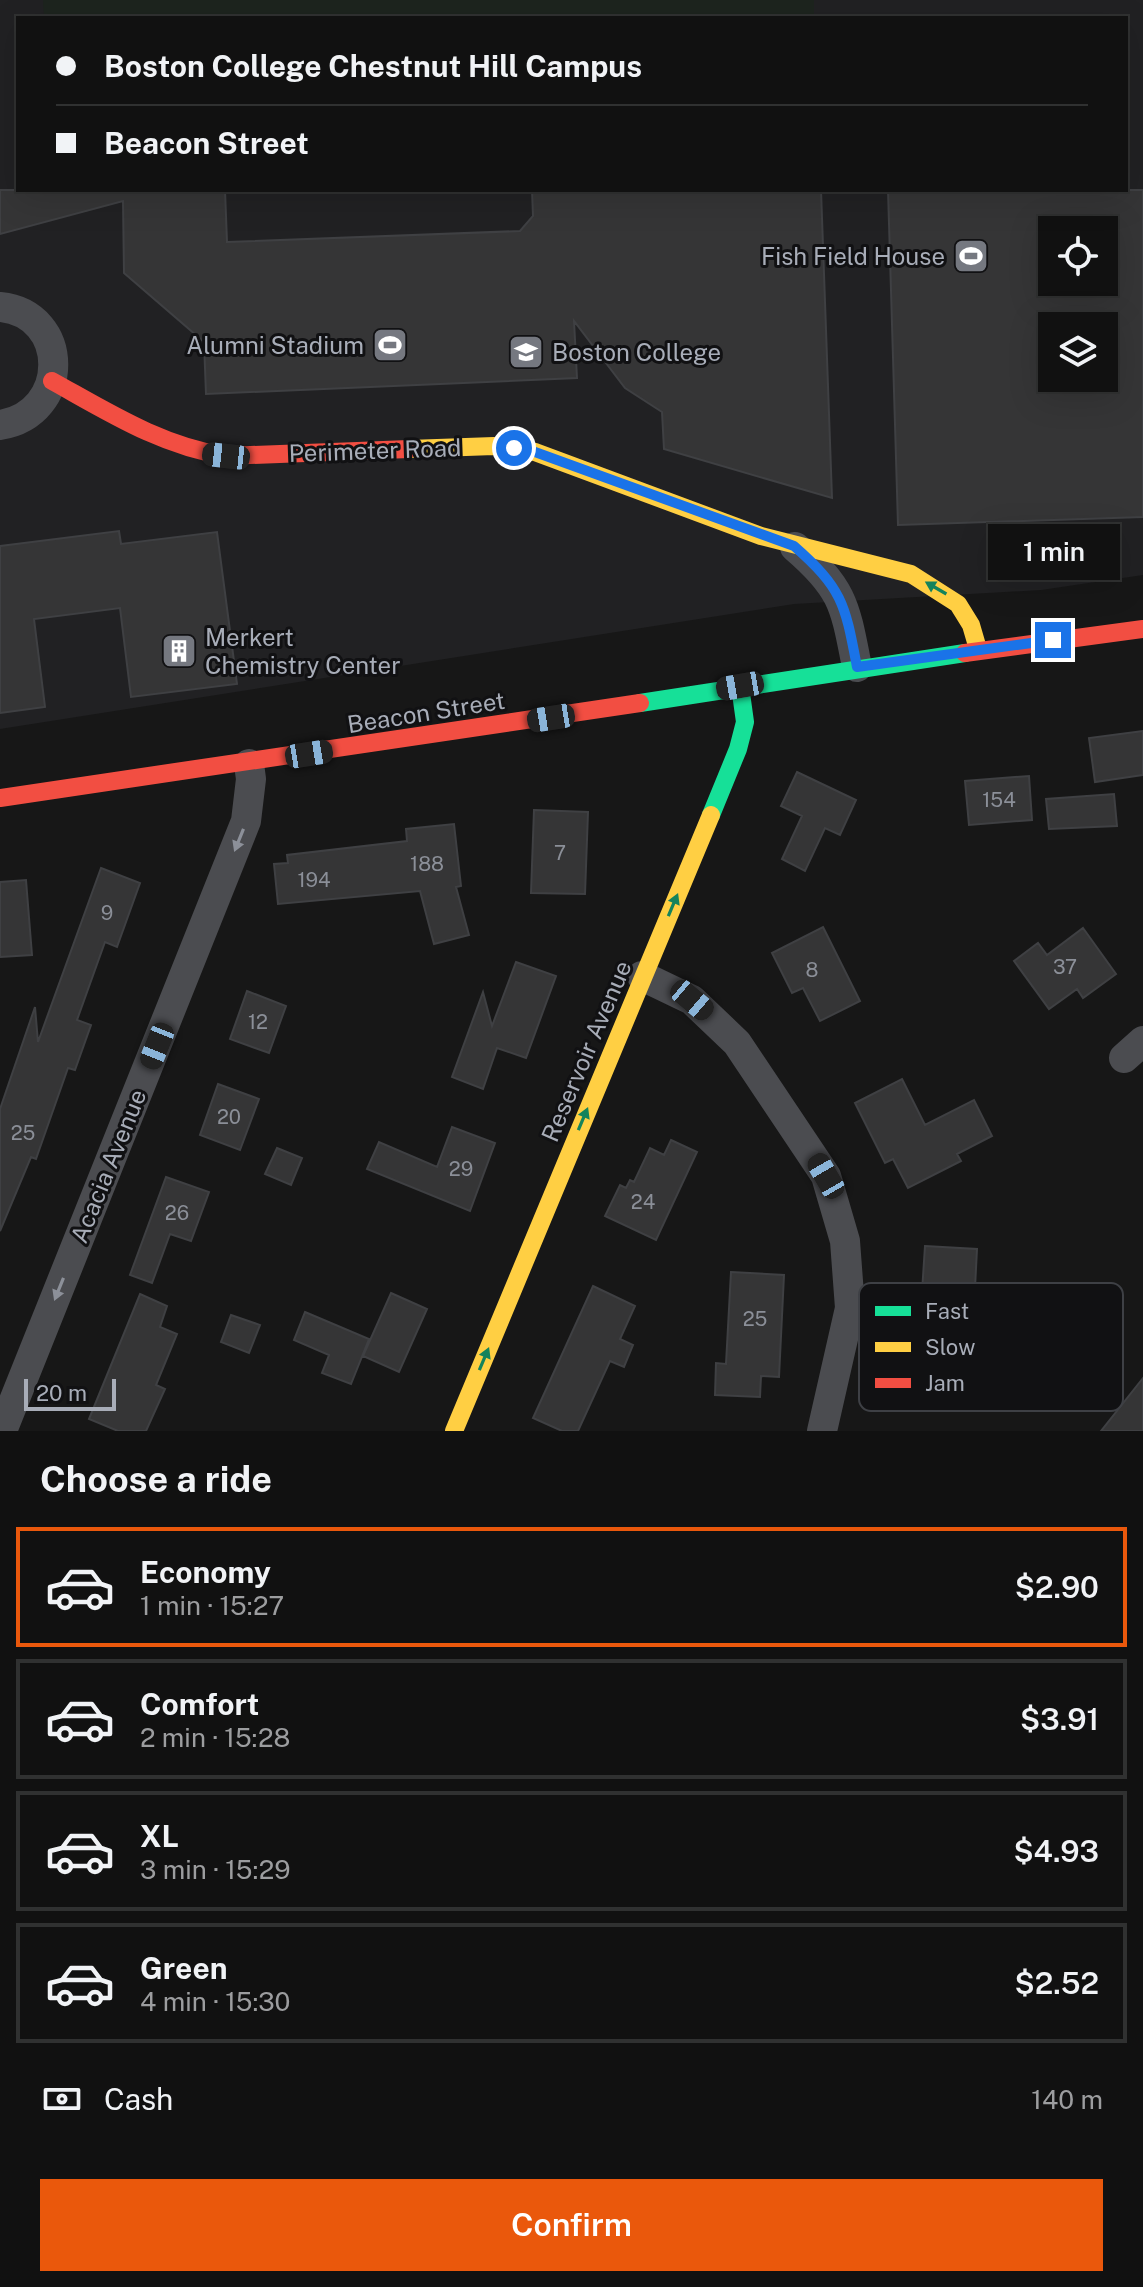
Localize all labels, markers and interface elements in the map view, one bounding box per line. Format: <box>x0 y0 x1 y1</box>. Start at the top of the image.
text: Boston College Chestnut Hill Campus <box>104 48 642 84</box>
text: Beacon Street <box>104 125 309 161</box>
map controls <box>1038 216 1118 392</box>
button: locate <box>1038 216 1118 296</box>
sports icon: Fish Field House <box>952 237 990 275</box>
place label: Fish Field House <box>761 242 945 270</box>
button: layers <box>1038 312 1118 392</box>
sports icon: Alumni Stadium <box>371 326 409 364</box>
place label: Alumni Stadium <box>186 331 364 359</box>
school or university icon: Boston College <box>507 333 545 371</box>
place label: Boston College <box>552 338 721 366</box>
route start <box>496 430 532 466</box>
street label: Perimeter Road <box>288 433 462 467</box>
car <box>201 442 251 470</box>
callout: 1 min <box>987 524 1119 580</box>
text: 1 min <box>1023 536 1085 567</box>
one-way arrow <box>925 581 947 595</box>
route end <box>1035 622 1071 658</box>
place label: Merkert Chemistry Center <box>205 623 401 679</box>
building icon: Merkert Chemistry Center <box>160 632 198 670</box>
car <box>714 670 766 702</box>
street label: Beacon Street <box>345 686 507 738</box>
car <box>525 702 577 734</box>
car <box>283 738 335 770</box>
house number: 154 <box>982 788 1016 812</box>
one-way arrow <box>232 828 245 852</box>
house number: 7 <box>554 841 566 865</box>
house number: 188 <box>410 852 444 876</box>
house number: 194 <box>297 868 331 892</box>
one-way arrow <box>666 893 679 916</box>
house number: 9 <box>101 901 113 925</box>
house number: 37 <box>1053 955 1077 979</box>
street label: Reservoir Avenue <box>535 956 637 1146</box>
house number: 8 <box>806 958 818 982</box>
car <box>666 975 718 1025</box>
house number: 12 <box>248 1010 268 1034</box>
car <box>137 1019 177 1073</box>
street label: Acacia Avenue <box>64 1085 152 1247</box>
house number: 20 <box>217 1105 241 1129</box>
one-way arrow <box>577 1107 590 1131</box>
house number: 25 <box>11 1121 35 1145</box>
car <box>804 1149 848 1203</box>
house number: 29 <box>449 1157 473 1181</box>
house number: 24 <box>631 1190 655 1214</box>
house number: 26 <box>165 1201 189 1225</box>
one-way arrow <box>52 1277 65 1301</box>
legend <box>859 1283 1123 1411</box>
text: Fast <box>925 1298 969 1324</box>
house number: 25 <box>743 1307 767 1331</box>
text: Slow <box>925 1334 975 1360</box>
one-way arrow <box>477 1347 490 1371</box>
text: Jam <box>925 1370 965 1396</box>
scale bar <box>24 1375 116 1411</box>
text: 20 m <box>36 1380 87 1406</box>
text: Choose a ride <box>40 1458 272 1500</box>
icon: car <box>44 1551 116 1623</box>
text: Economy <box>140 1554 271 1590</box>
text: $2.90 <box>1015 1569 1099 1605</box>
text: 1 min · 15:27 <box>140 1590 284 1621</box>
icon: car <box>44 1683 116 1755</box>
text: Comfort <box>140 1686 259 1722</box>
text: $3.91 <box>1020 1701 1099 1737</box>
text: 2 min · 15:28 <box>140 1722 290 1753</box>
icon: car <box>44 1815 116 1887</box>
text: XL <box>140 1818 179 1854</box>
text: $4.93 <box>1013 1833 1099 1869</box>
text: 3 min · 15:29 <box>140 1854 291 1885</box>
icon: car <box>44 1947 116 2019</box>
text: Green <box>140 1950 227 1986</box>
text: $2.52 <box>1015 1965 1099 2001</box>
text: 4 min · 15:30 <box>140 1986 290 2017</box>
icon: cash <box>40 2077 84 2121</box>
text: Cash <box>104 2081 173 2117</box>
text: 140 m <box>1031 2084 1103 2115</box>
button: Confirm <box>40 2179 1103 2271</box>

